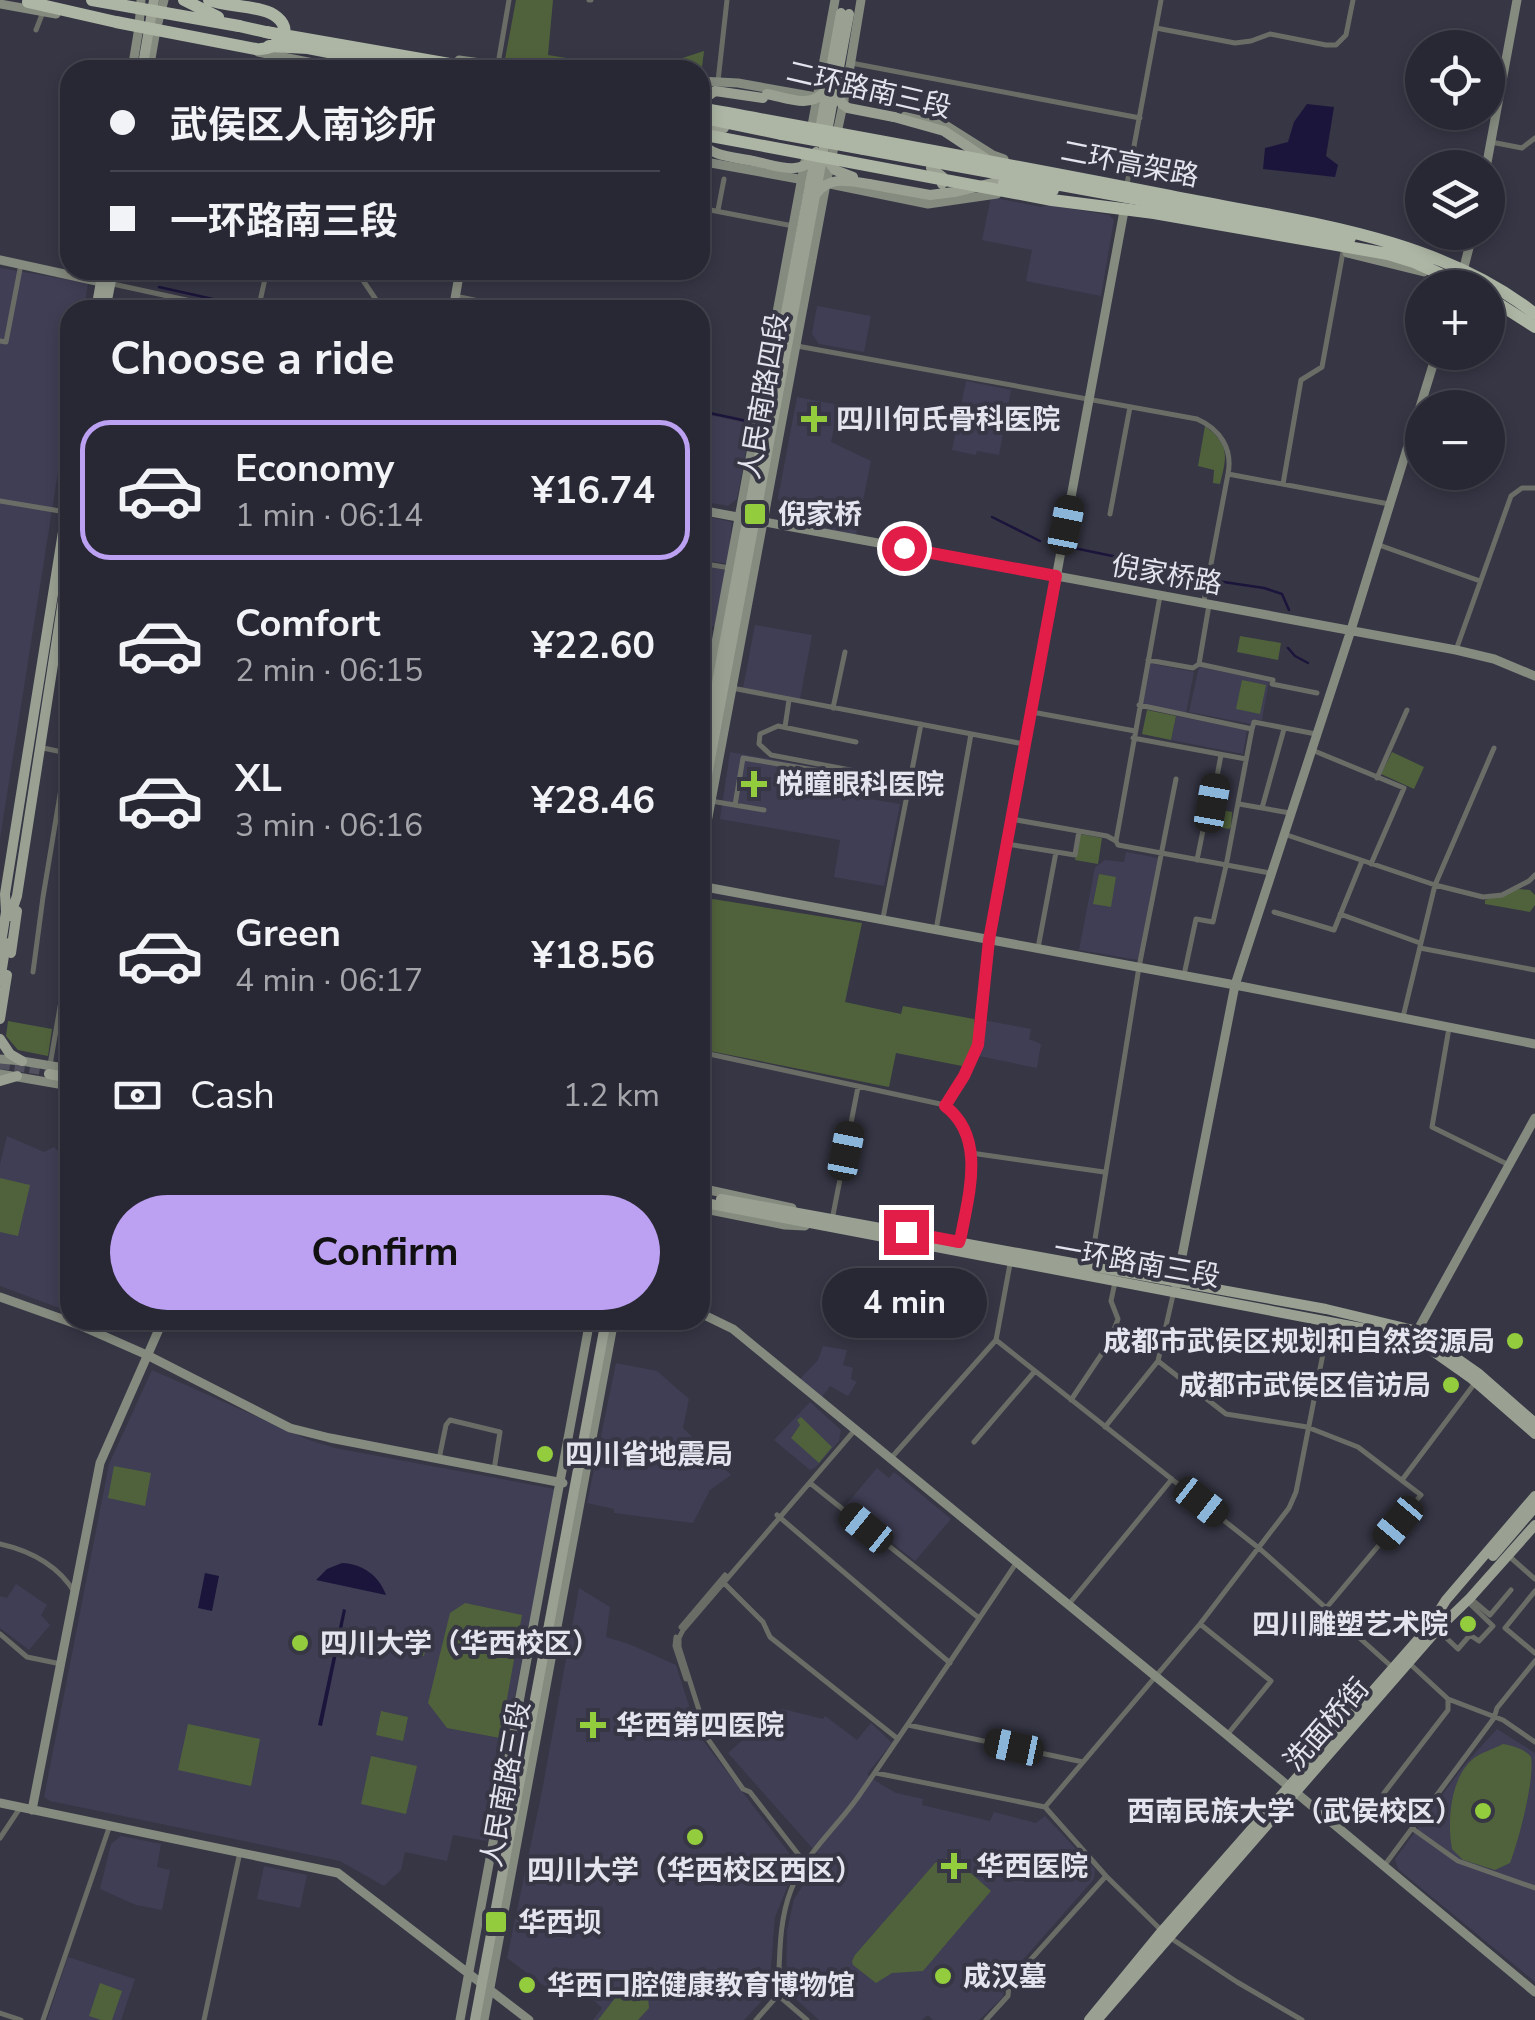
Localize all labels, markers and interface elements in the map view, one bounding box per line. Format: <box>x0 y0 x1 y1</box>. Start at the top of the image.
map controls <box>1405 30 1505 490</box>
button: locate <box>1405 30 1505 130</box>
street label: 二环路南三段 <box>783 53 955 127</box>
text: 武侯区人南诊所 <box>170 100 436 151</box>
street label: 二环高架路 <box>1057 132 1202 196</box>
button: layers <box>1405 150 1505 250</box>
text: 一环路南三段 <box>170 196 398 247</box>
button: + <box>1405 270 1505 370</box>
street label: 人民南路四段 <box>731 310 797 482</box>
text: Choose a ride <box>110 329 395 390</box>
button: − <box>1405 390 1505 490</box>
place label: 四川何氏骨科医院 <box>836 401 1060 439</box>
marker: 四川何氏骨科医院 <box>801 406 827 432</box>
text: Economy <box>235 443 394 494</box>
icon: car <box>115 445 205 535</box>
text: ¥16.74 <box>532 465 655 516</box>
car <box>1046 493 1086 557</box>
text: 1 min · 06:14 <box>235 494 423 537</box>
place label: 倪家桥 <box>778 496 862 534</box>
marker: 倪家桥 <box>742 501 768 527</box>
route start <box>882 526 927 571</box>
street label: 倪家桥路 <box>1108 547 1225 603</box>
text: Comfort <box>235 598 380 649</box>
icon: car <box>115 600 205 690</box>
text: ¥22.60 <box>532 620 655 671</box>
text: 2 min · 06:15 <box>235 649 423 692</box>
text: XL <box>235 753 282 804</box>
icon: car <box>115 755 205 845</box>
place label: 悦瞳眼科医院 <box>776 766 944 804</box>
marker: 悦瞳眼科医院 <box>741 771 767 797</box>
car <box>1192 771 1232 835</box>
text: ¥28.46 <box>532 775 655 826</box>
text: 3 min · 06:16 <box>235 804 423 847</box>
text: Green <box>235 908 341 959</box>
icon: car <box>115 910 205 1000</box>
text: ¥18.56 <box>532 930 655 981</box>
text: 4 min · 06:17 <box>235 959 423 1002</box>
icon: cash <box>110 1068 165 1123</box>
text: Cash <box>190 1070 275 1121</box>
text: 1.2 km <box>563 1074 660 1117</box>
car <box>826 1119 866 1183</box>
button: Confirm <box>110 1195 660 1310</box>
route end <box>884 1210 929 1255</box>
street label: 一环路南三段 <box>1051 1230 1223 1296</box>
callout: 4 min <box>824 1267 988 1337</box>
text: 4 min <box>863 1281 946 1324</box>
place label: 成都市武侯区规划和自然资源局 <box>1103 1323 1495 1361</box>
marker: 成都市武侯区规划和自然资源局 <box>1504 1330 1526 1352</box>
place label: 成都市武侯区信访局 <box>1179 1367 1431 1405</box>
marker: 成都市武侯区信访局 <box>1440 1374 1462 1396</box>
place label: 四川省地震局 <box>565 1436 733 1474</box>
marker: 四川省地震局 <box>534 1443 556 1465</box>
car <box>1168 1472 1234 1532</box>
car <box>1367 1490 1429 1556</box>
car <box>833 1497 899 1559</box>
place label: 四川雕塑艺术院 <box>1252 1606 1448 1644</box>
marker: 四川雕塑艺术院 <box>1457 1613 1479 1635</box>
place label: 四川大学（华西校区） <box>320 1625 600 1663</box>
marker: 四川大学（华西校区） <box>289 1632 311 1654</box>
street label: 洗面桥街 <box>1276 1670 1378 1779</box>
street label: 人民南路三段 <box>473 1698 539 1870</box>
place label: 华西第四医院 <box>616 1707 784 1745</box>
marker: 华西第四医院 <box>580 1712 606 1738</box>
car <box>982 1726 1046 1768</box>
place label: 西南民族大学（武侯校区） <box>1127 1793 1463 1831</box>
marker: 西南民族大学（武侯校区） <box>1472 1800 1494 1822</box>
marker: 四川大学（华西校区西区） <box>684 1826 706 1848</box>
place label: 华西医院 <box>976 1848 1088 1886</box>
place label: 四川大学（华西校区西区） <box>527 1852 863 1890</box>
marker: 华西医院 <box>941 1853 967 1879</box>
place label: 华西坝 <box>518 1904 602 1942</box>
marker: 华西坝 <box>483 1909 509 1935</box>
place label: 成汉墓 <box>963 1958 1047 1996</box>
marker: 成汉墓 <box>932 1965 954 1987</box>
place label: 华西口腔健康教育博物馆 <box>547 1967 855 2005</box>
marker: 华西口腔健康教育博物馆 <box>516 1974 538 1996</box>

